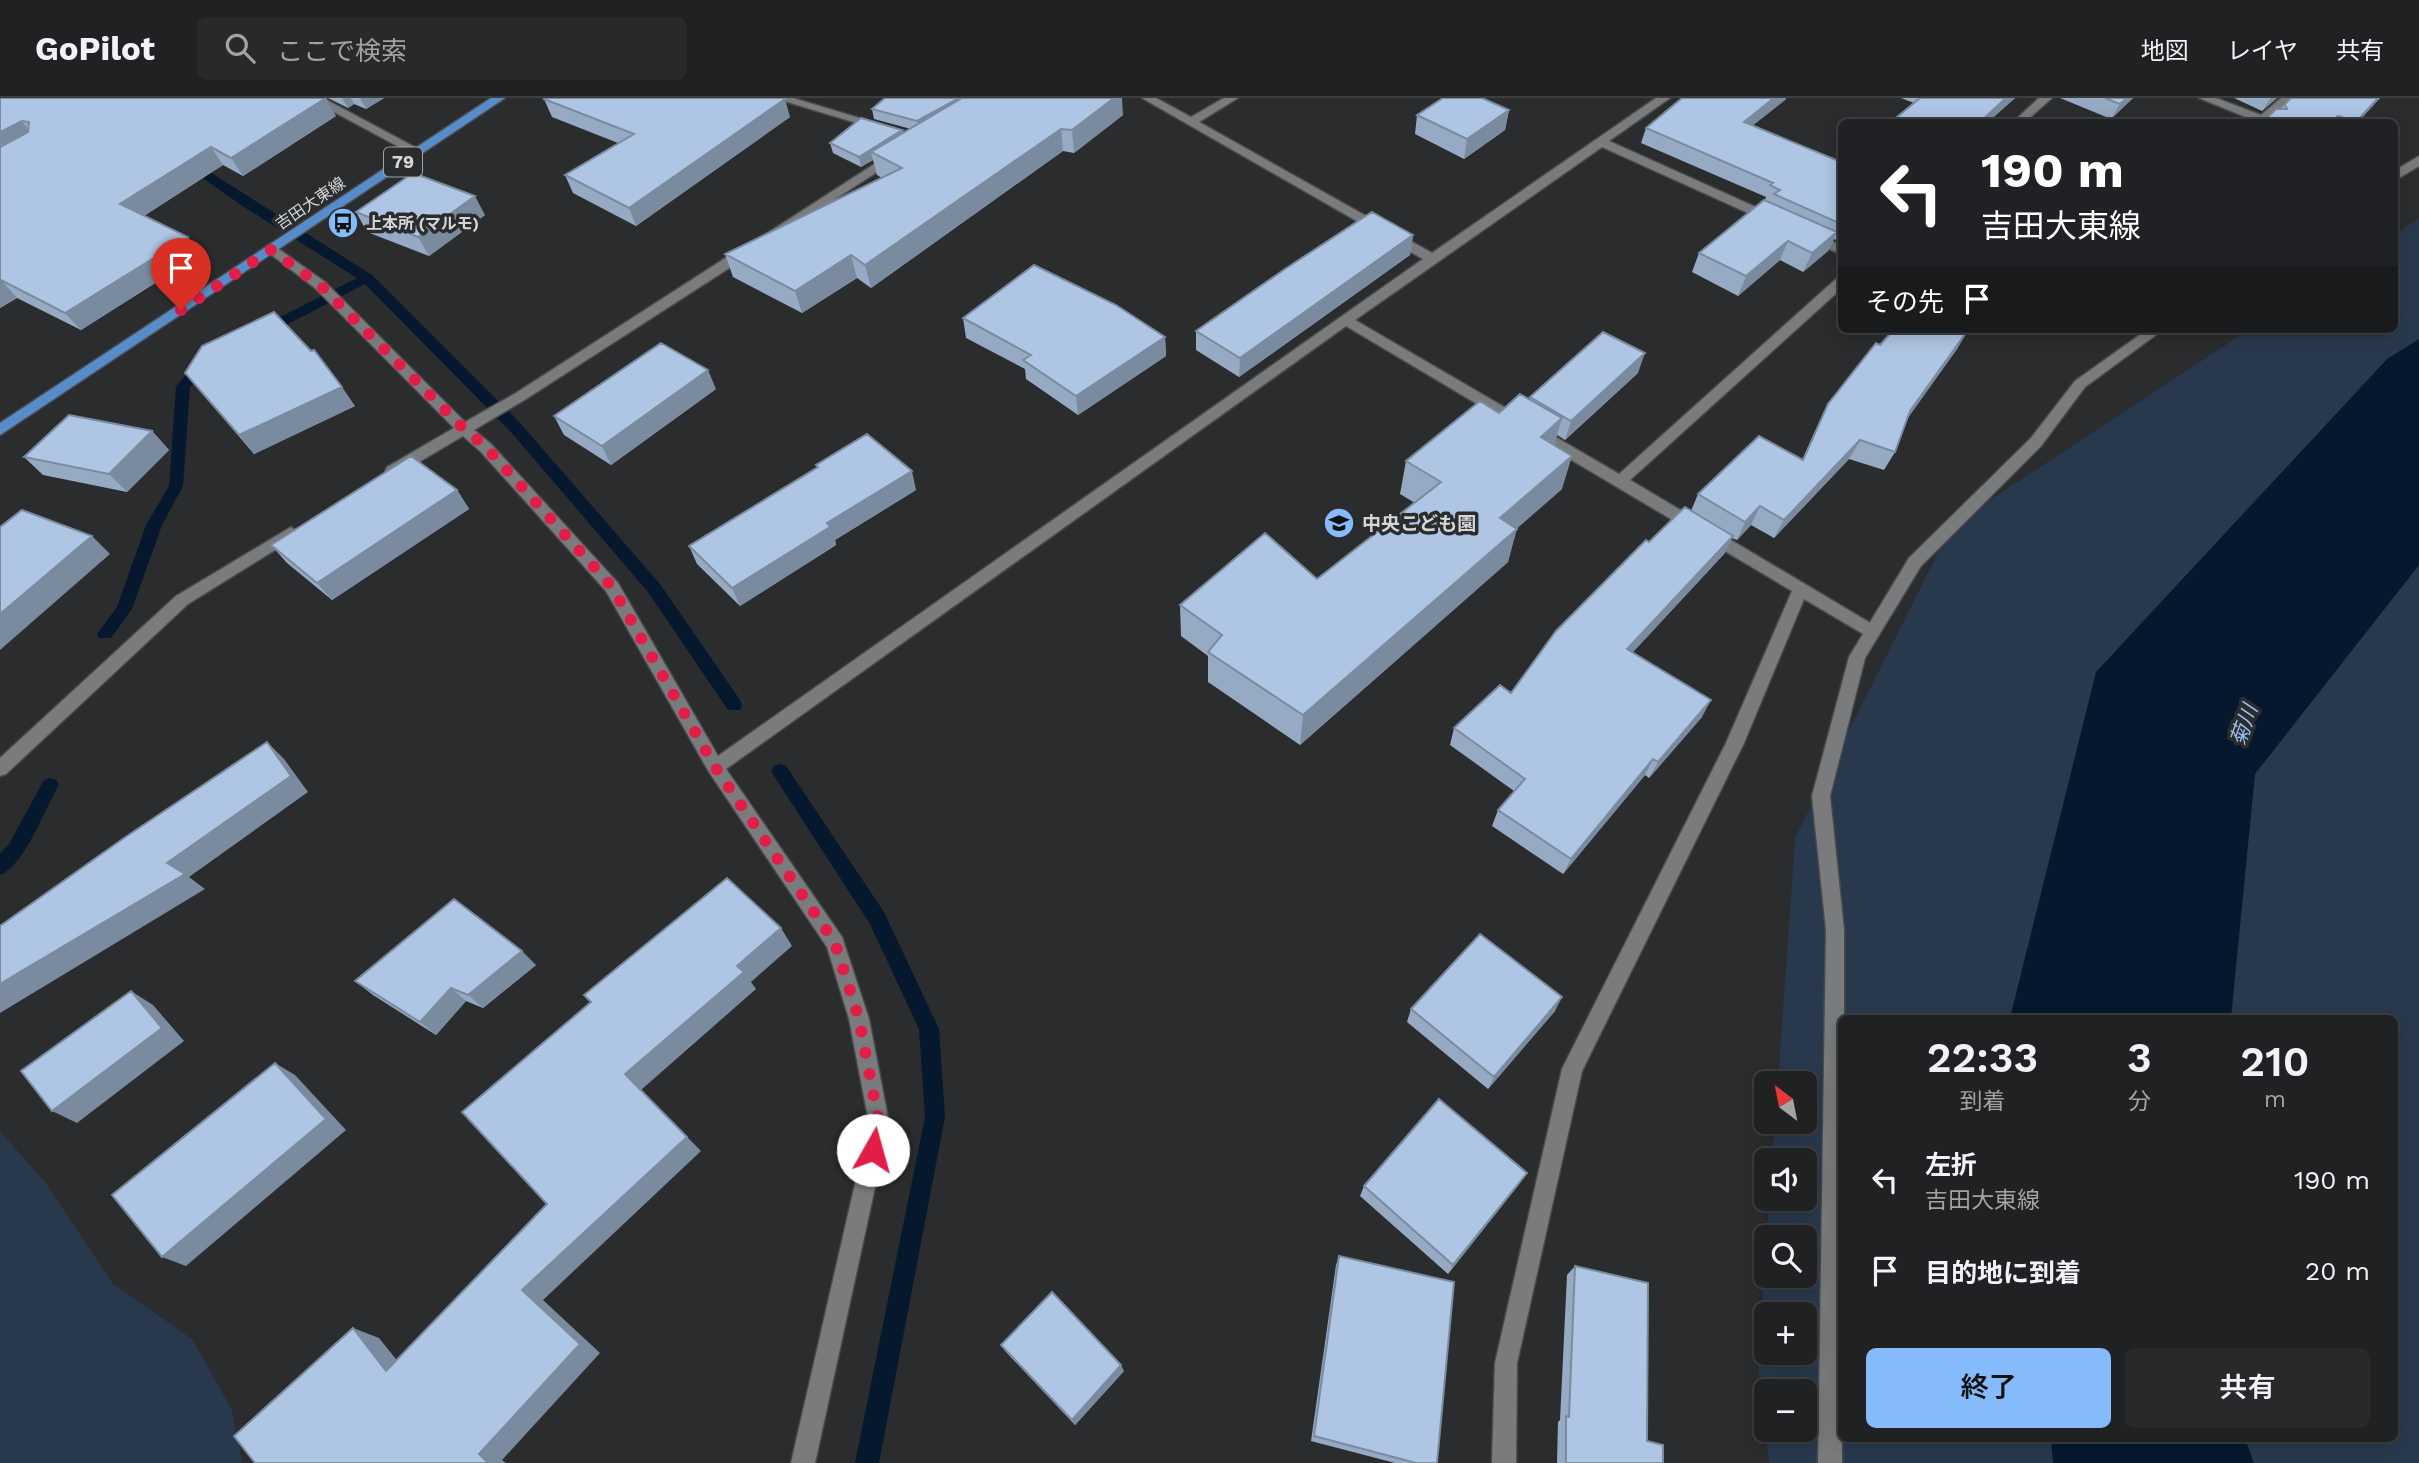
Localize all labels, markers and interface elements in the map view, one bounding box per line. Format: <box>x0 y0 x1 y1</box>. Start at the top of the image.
search box <box>197 17 687 80</box>
text: GoPilot <box>35 29 155 68</box>
icon: search <box>221 29 259 67</box>
text: ここで検索 <box>277 36 407 66</box>
text: 地図 <box>2141 37 2189 65</box>
text: レイヤ <box>2227 37 2298 65</box>
text: 共有 <box>2336 37 2384 65</box>
text: 190 m <box>1981 141 2124 199</box>
icon: left <box>1866 147 1957 238</box>
road number: 79 <box>384 148 422 176</box>
street label: 吉田大東線 <box>272 173 349 234</box>
bus stop icon: 上本所 (マルモ) <box>326 206 360 240</box>
text: 吉田大東線 <box>1981 207 2141 245</box>
place label: 上本所 (マルモ) <box>366 214 479 233</box>
pin <box>151 238 211 310</box>
icon: arrive <box>162 249 200 287</box>
icon: arrive <box>1958 280 1996 318</box>
text: その先 <box>1866 287 1944 317</box>
school or university icon: 中央こども園 <box>1322 506 1356 540</box>
place label: 中央こども園 <box>1362 512 1476 535</box>
water label: 菊川 <box>2225 699 2263 749</box>
text: 22:33 <box>1927 1033 2038 1082</box>
text: 3 <box>2127 1033 2152 1082</box>
text: 210 <box>2240 1037 2309 1086</box>
north arrow <box>1754 1071 1816 1134</box>
map controls <box>1754 1071 1817 1442</box>
text: m <box>2264 1086 2286 1113</box>
text: 到着 <box>1959 1088 2005 1115</box>
text: 分 <box>2128 1088 2151 1115</box>
position arrow <box>836 1113 910 1187</box>
button: sound <box>1754 1148 1817 1211</box>
text: 左折 <box>1925 1150 1977 1180</box>
icon: left <box>1866 1161 1904 1199</box>
text: 190 m <box>2294 1165 2370 1195</box>
text: 吉田大東線 <box>1925 1187 2040 1214</box>
button: search <box>1754 1225 1817 1288</box>
icon: arrive <box>1866 1252 1904 1290</box>
text: 20 m <box>2305 1256 2370 1286</box>
text: 目的地に到着 <box>1925 1258 2081 1288</box>
button: + <box>1754 1302 1817 1365</box>
button: 終了 <box>1866 1348 2111 1428</box>
button: 共有 <box>2125 1348 2370 1428</box>
button: − <box>1754 1379 1817 1442</box>

